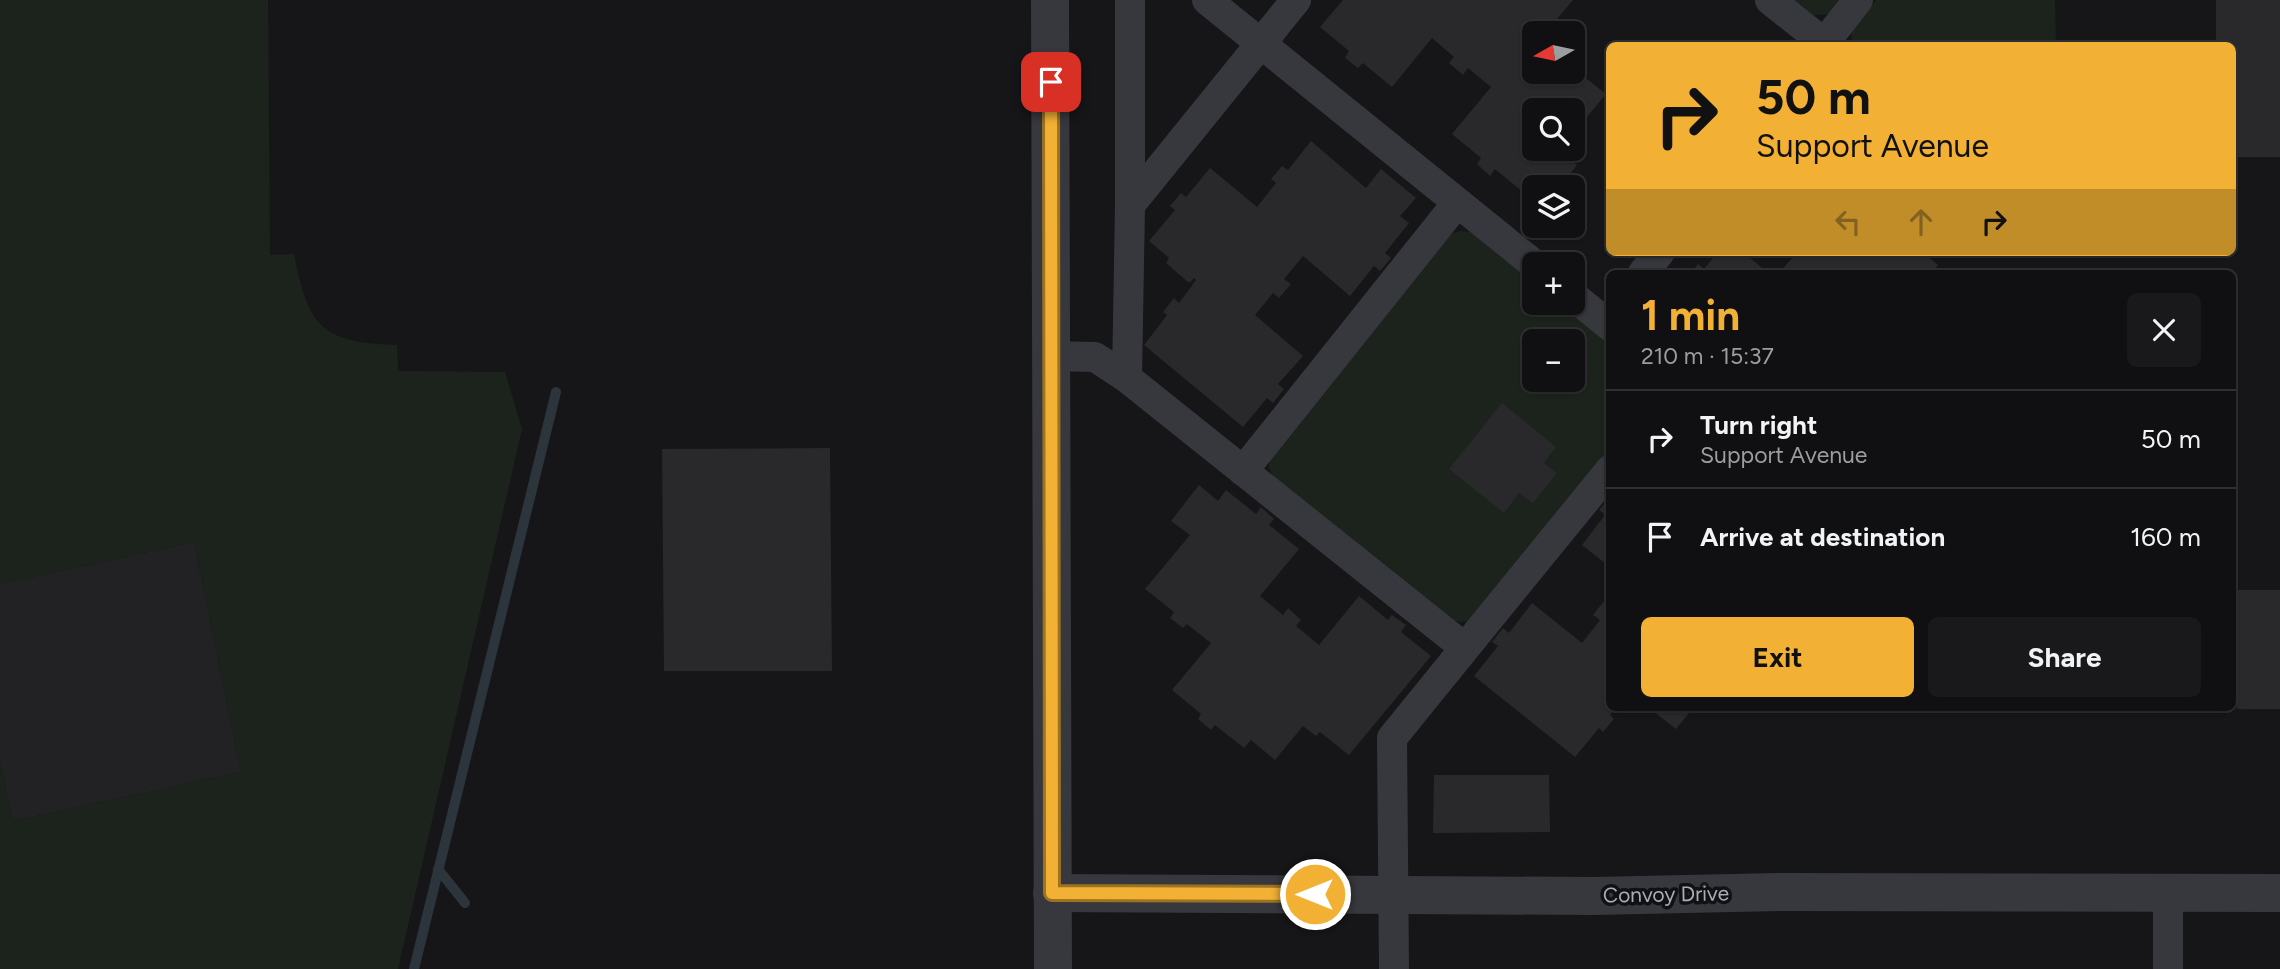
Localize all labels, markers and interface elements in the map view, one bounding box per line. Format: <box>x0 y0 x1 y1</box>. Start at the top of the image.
north arrow <box>1522 21 1586 84</box>
map controls <box>1522 21 1585 392</box>
pin <box>1021 52 1081 112</box>
icon: arrive <box>1032 63 1070 101</box>
text: 50 m <box>1756 67 1871 126</box>
icon: right <box>1641 70 1732 161</box>
button: search <box>1522 98 1585 161</box>
text: Support Avenue <box>1756 127 1989 165</box>
button: layers <box>1522 175 1585 238</box>
icon: left <box>1829 203 1867 241</box>
icon: ahead <box>1902 203 1940 241</box>
icon: right <box>1975 203 2013 241</box>
button: + <box>1522 252 1585 315</box>
text: 1 min <box>1641 290 1740 341</box>
button: close <box>2127 293 2201 367</box>
button: − <box>1522 329 1585 392</box>
text: 210 m · 15:37 <box>1641 342 1774 370</box>
text: Turn right <box>1700 409 1817 441</box>
icon: right <box>1641 420 1679 458</box>
text: 50 m <box>2141 423 2201 455</box>
text: Support Avenue <box>1700 441 1867 469</box>
icon: arrive <box>1641 518 1679 556</box>
text: Arrive at destination <box>1700 521 1945 553</box>
text: 160 m <box>2130 521 2201 553</box>
button: Exit <box>1641 617 1914 697</box>
button: Share <box>1928 617 2201 697</box>
position arrow <box>1278 857 1352 931</box>
street label: Convoy Drive <box>1603 880 1729 908</box>

